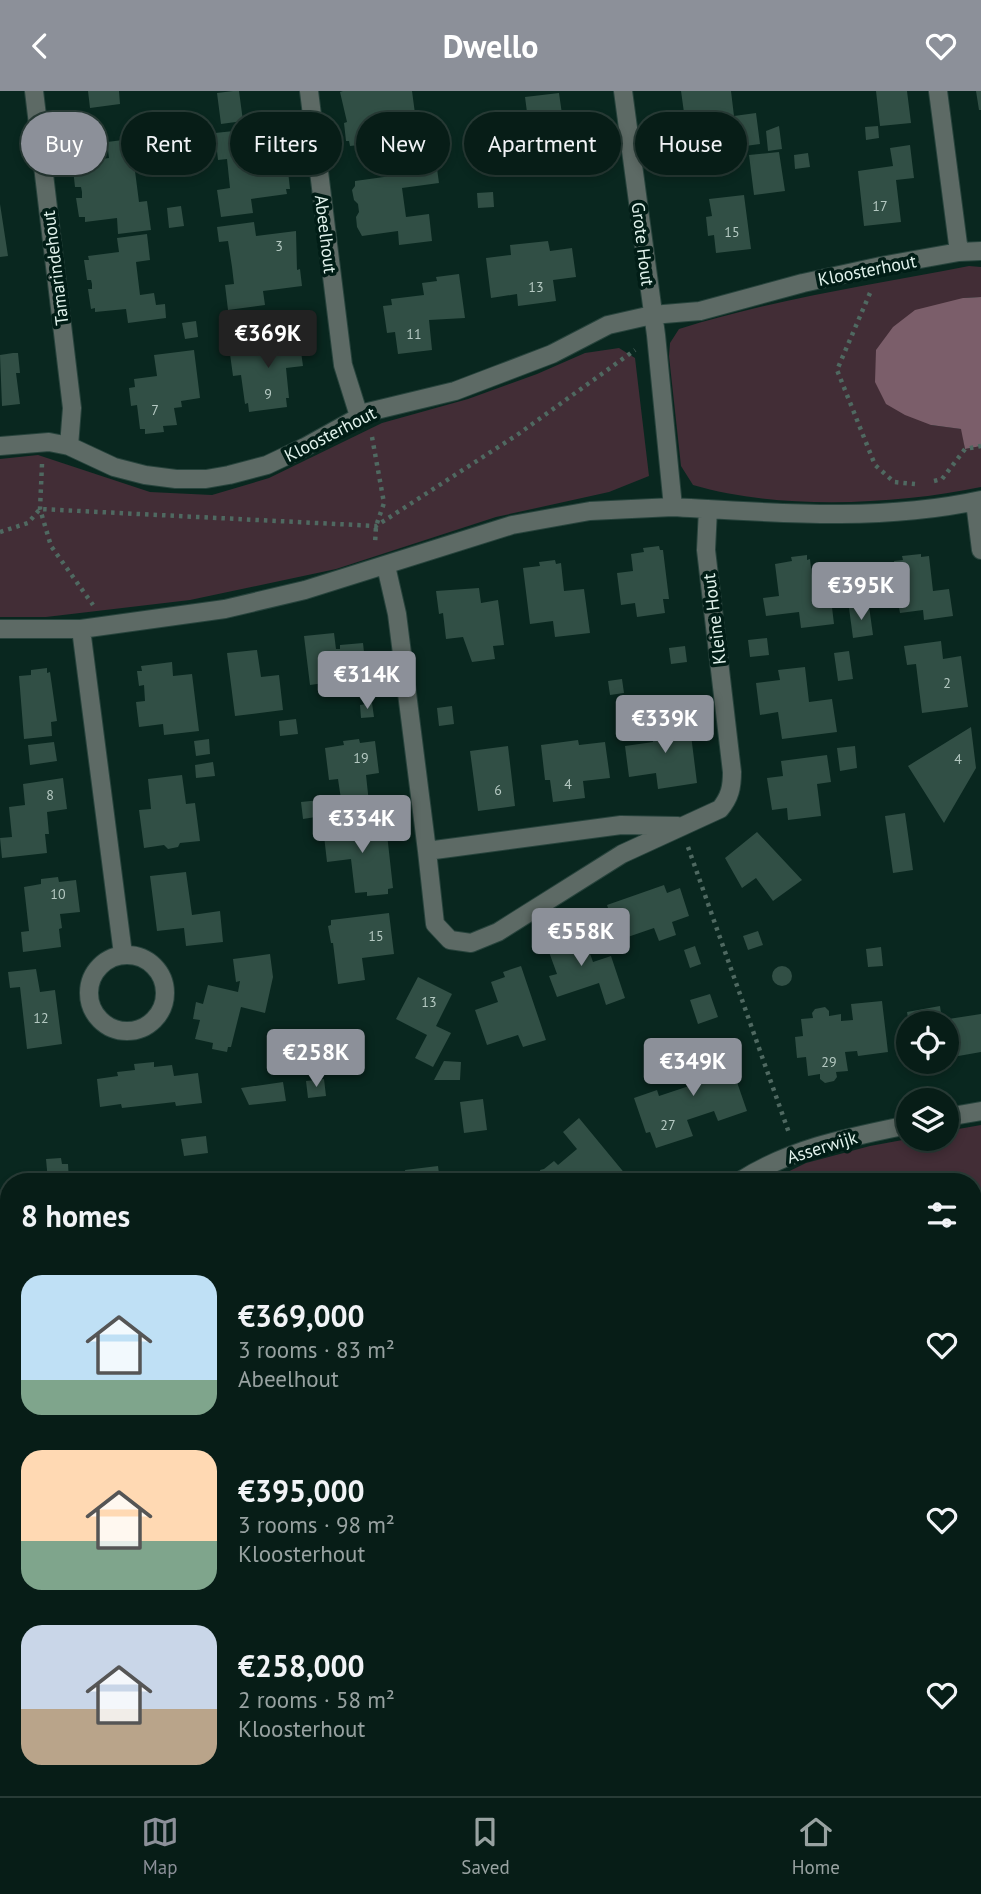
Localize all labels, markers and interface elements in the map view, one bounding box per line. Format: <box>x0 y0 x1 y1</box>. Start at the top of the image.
text: Dwello <box>443 25 538 67</box>
icon: back <box>21 27 59 65</box>
icon: heart <box>922 27 960 65</box>
chip: Buy <box>21 112 107 175</box>
chip: Rent <box>121 112 216 175</box>
chip: Filters <box>230 112 342 175</box>
chip: New <box>356 112 450 175</box>
chip: Apartment <box>464 112 621 175</box>
chip: House <box>635 112 747 175</box>
street label: Abeelhout <box>310 193 342 275</box>
house number: 17 <box>872 197 888 215</box>
street label: Grote Hout <box>626 201 660 287</box>
street label: Tamarindehout <box>37 209 73 327</box>
house number: 15 <box>724 223 740 241</box>
house number: 3 <box>275 237 283 255</box>
street label: Kloosterhout <box>816 249 918 291</box>
house number: 13 <box>528 278 544 296</box>
pin: €369K <box>219 310 317 370</box>
text: €369K <box>235 318 301 347</box>
house number: 11 <box>406 325 422 343</box>
house number: 9 <box>264 385 272 403</box>
house number: 7 <box>151 401 159 419</box>
street label: Kloosterhout <box>280 401 380 467</box>
pin: €395K <box>812 563 910 622</box>
text: €395K <box>828 570 894 599</box>
street label: Kleine Hout <box>697 572 731 666</box>
pin: €314K <box>318 651 416 711</box>
text: €314K <box>334 659 400 688</box>
house number: 2 <box>943 674 951 692</box>
pin: €339K <box>616 695 714 755</box>
text: €339K <box>632 703 698 732</box>
house number: 19 <box>353 749 369 767</box>
house number: 4 <box>954 750 962 768</box>
house number: 4 <box>564 775 572 793</box>
house number: 6 <box>494 781 502 799</box>
house number: 8 <box>46 786 54 804</box>
pin: €334K <box>313 795 411 855</box>
text: €334K <box>329 803 395 832</box>
house number: 10 <box>50 885 66 903</box>
pin: €558K <box>532 909 630 968</box>
text: €558K <box>548 916 614 945</box>
house number: 15 <box>368 927 384 945</box>
house number: 13 <box>421 993 437 1011</box>
house number: 12 <box>33 1009 49 1027</box>
map controls <box>896 1011 959 1151</box>
button: locate <box>896 1011 959 1074</box>
pin: €258K <box>267 1030 365 1089</box>
text: €258K <box>283 1037 349 1066</box>
pin: €349K <box>644 1039 742 1098</box>
text: €349K <box>660 1046 726 1075</box>
house number: 29 <box>821 1053 837 1071</box>
button: layers <box>896 1088 959 1151</box>
house number: 27 <box>660 1116 676 1134</box>
street label: Asserwijk <box>784 1125 860 1169</box>
text: 8 homes <box>21 1196 130 1235</box>
icon: filters <box>923 1196 961 1234</box>
text: €369,000 <box>238 1296 365 1335</box>
icon: home <box>77 1303 161 1387</box>
icon: heart <box>923 1326 961 1364</box>
text: 3 rooms · 83 m² <box>238 1335 395 1364</box>
text: Abeelhout <box>238 1364 339 1393</box>
text: €395,000 <box>238 1471 365 1510</box>
icon: home <box>77 1478 161 1562</box>
icon: heart <box>923 1501 961 1539</box>
text: 3 rooms · 98 m² <box>238 1510 395 1539</box>
text: Kloosterhout <box>238 1539 365 1568</box>
text: €258,000 <box>238 1646 365 1685</box>
icon: home <box>77 1653 161 1737</box>
icon: heart <box>923 1676 961 1714</box>
text: 2 rooms · 58 m² <box>238 1685 395 1714</box>
text: Kloosterhout <box>238 1714 365 1743</box>
tab: Map <box>141 1813 179 1879</box>
tab: Saved <box>461 1813 510 1879</box>
tab: Home <box>792 1813 840 1879</box>

